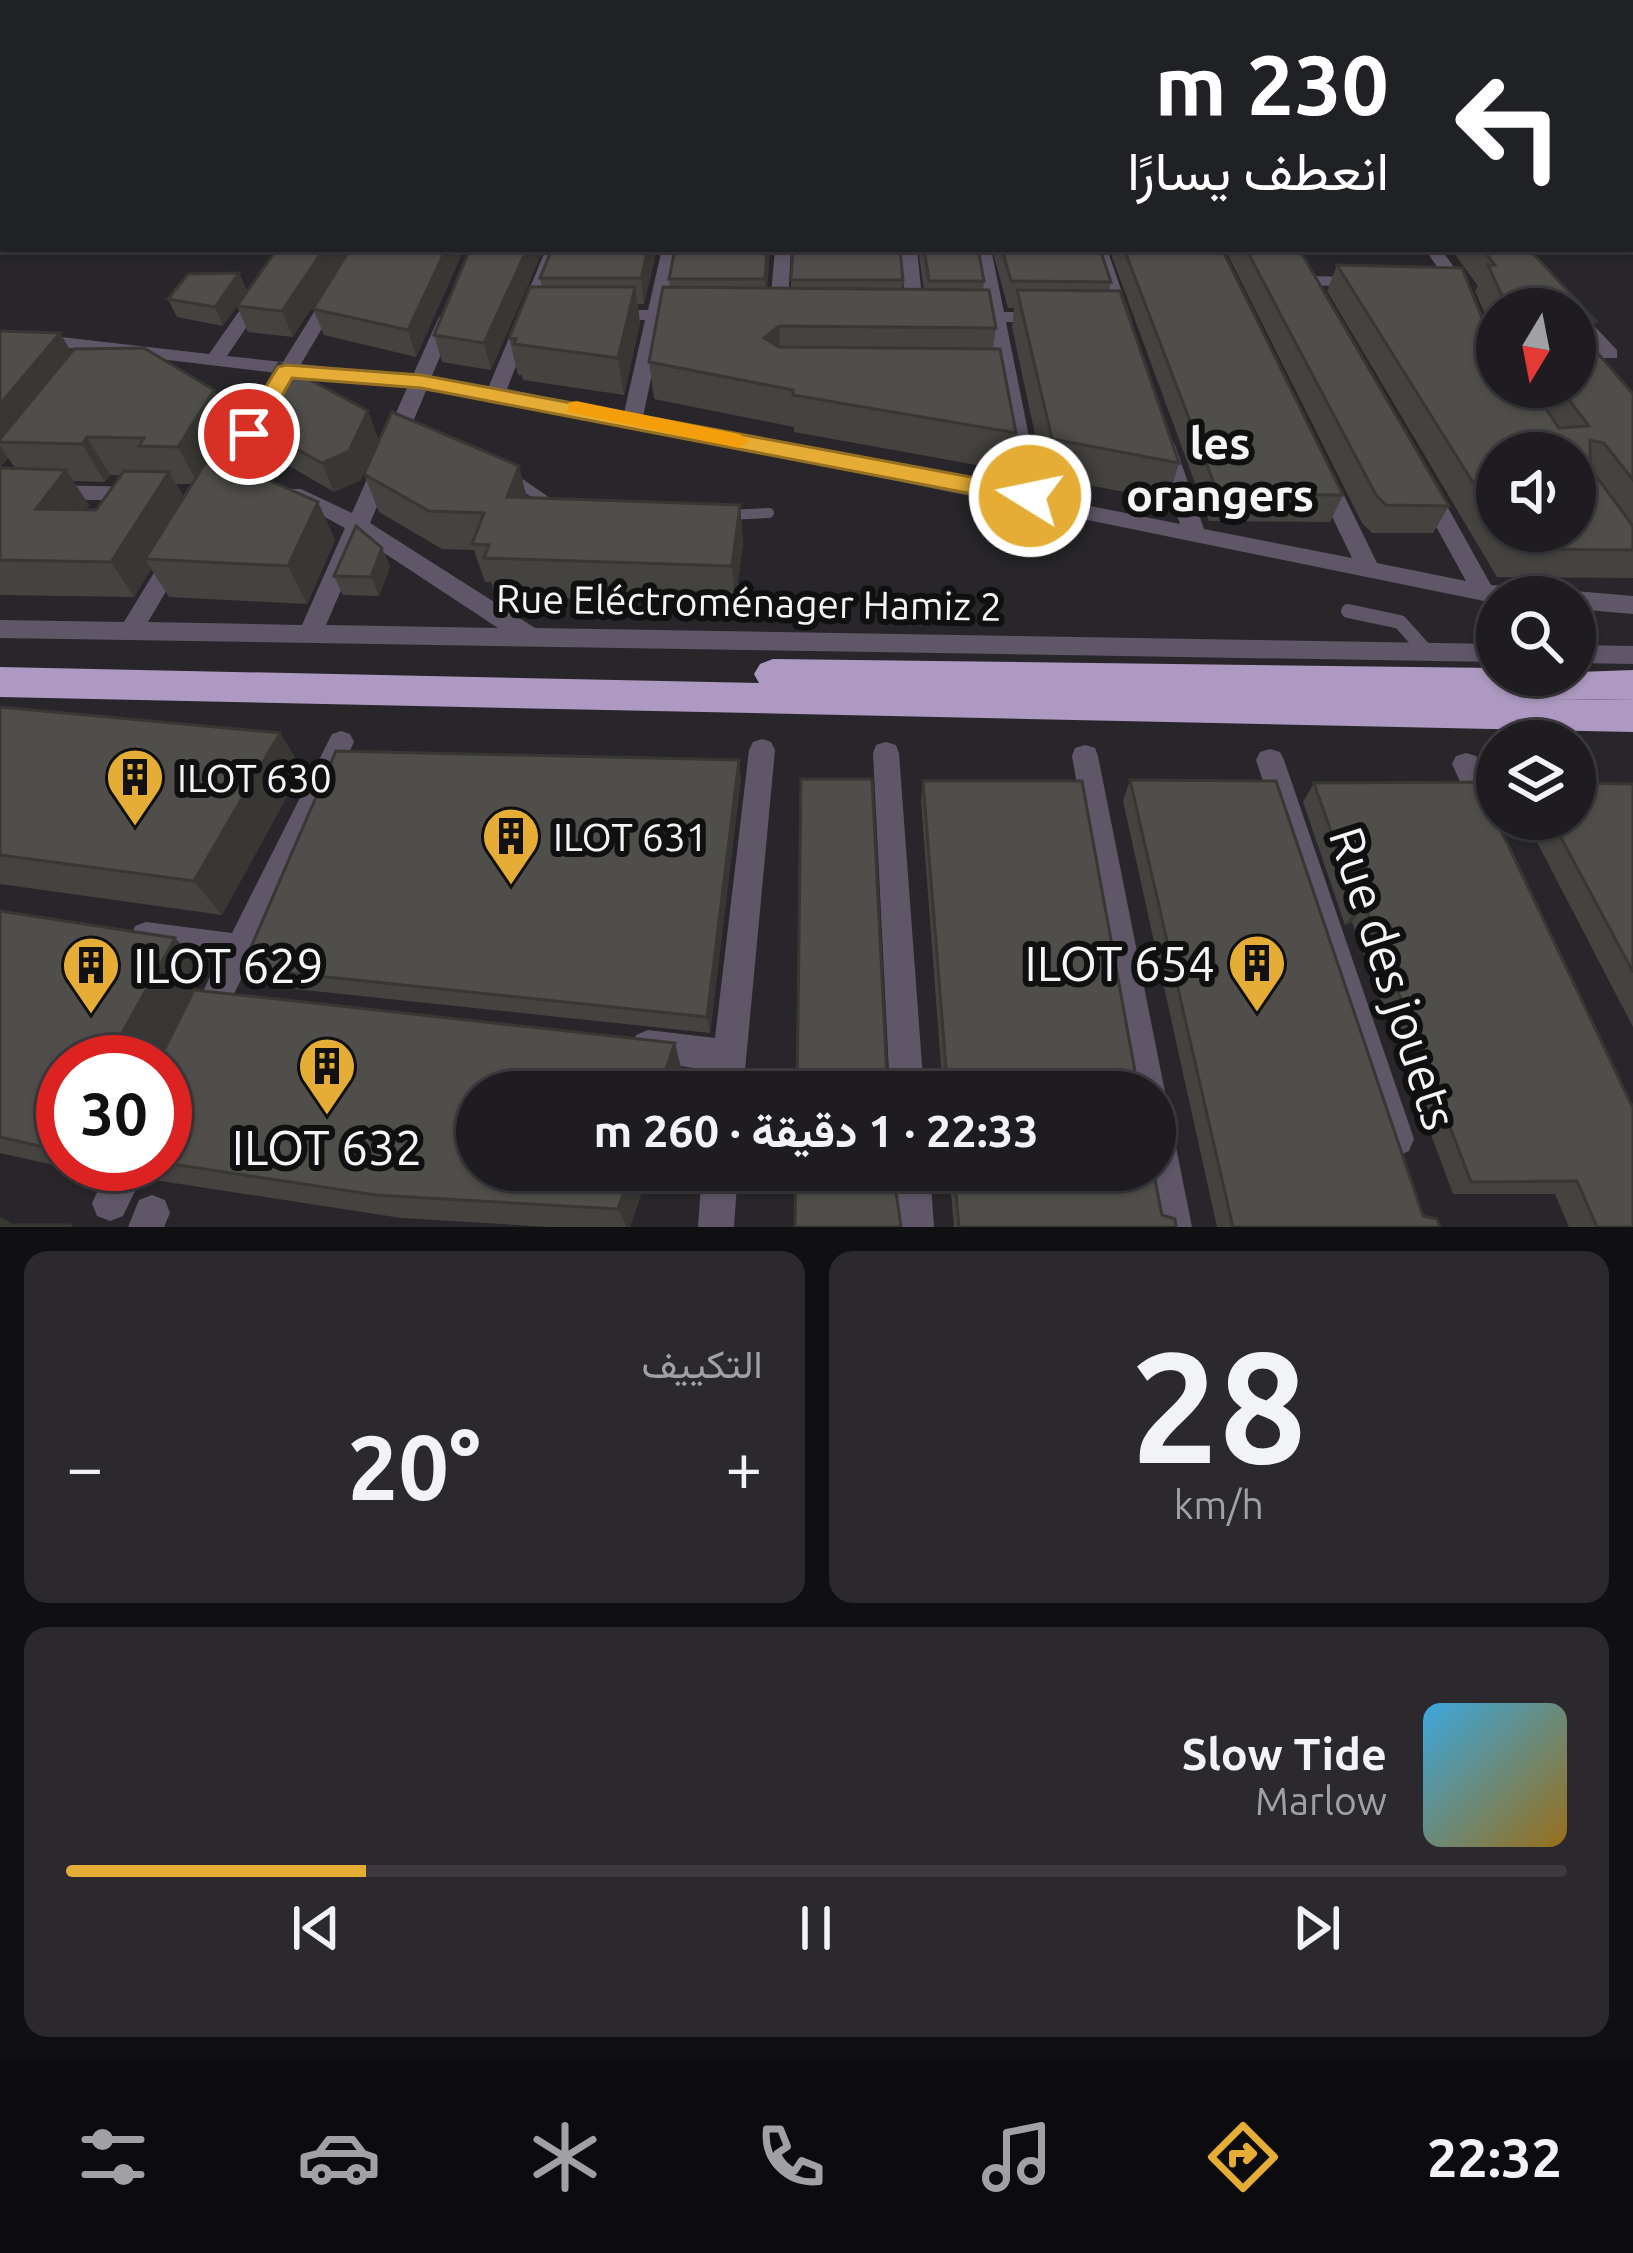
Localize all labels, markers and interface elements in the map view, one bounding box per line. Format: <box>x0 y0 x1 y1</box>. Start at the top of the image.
text: 230 m <box>1155 37 1389 131</box>
icon: left <box>1431 48 1587 204</box>
text: انعطف يسارًا <box>1127 140 1389 200</box>
north arrow <box>1476 288 1596 408</box>
map controls <box>1476 288 1596 840</box>
pin <box>198 383 300 485</box>
icon: arrive <box>216 401 282 467</box>
district label: les orangers <box>1126 417 1314 520</box>
button: sound <box>1476 432 1596 552</box>
position arrow <box>967 433 1093 559</box>
street label: Rue Eléctroménager Hamiz 2 <box>496 576 1002 628</box>
button: search <box>1476 576 1596 696</box>
button: layers <box>1476 720 1596 840</box>
building icon: ILOT 630 <box>104 746 166 828</box>
place label: ILOT 630 <box>177 756 332 799</box>
building icon: ILOT 631 <box>480 805 542 887</box>
place label: ILOT 631 <box>553 815 708 858</box>
street label: Rue des jouets <box>1320 820 1468 1136</box>
building icon: ILOT 654 <box>1226 932 1288 1014</box>
building icon: ILOT 629 <box>60 934 122 1016</box>
place label: ILOT 654 <box>1024 936 1215 990</box>
place label: ILOT 629 <box>133 938 324 992</box>
speed limit sign: 30 <box>36 1035 192 1191</box>
building icon: ILOT 632 <box>296 1035 358 1117</box>
text: 22:33 · 1 دقيقة · 260 m <box>593 1105 1039 1156</box>
place label: ILOT 632 <box>232 1120 422 1174</box>
text: 28 <box>1131 1318 1307 1492</box>
text: التكييف <box>642 1342 763 1385</box>
text: 20° <box>348 1416 481 1517</box>
text: − <box>66 1429 103 1503</box>
text: + <box>725 1429 762 1503</box>
text: km/h <box>1174 1483 1264 1526</box>
text: Slow Tide <box>1182 1728 1387 1779</box>
text: Marlow <box>1255 1779 1387 1822</box>
icon: previous <box>283 1895 349 1961</box>
icon: pause <box>783 1895 849 1961</box>
icon: next <box>1284 1895 1350 1961</box>
icon: filters <box>71 2115 155 2199</box>
icon: car <box>297 2115 381 2199</box>
icon: climate <box>523 2115 607 2199</box>
icon: phone <box>749 2115 833 2199</box>
icon: music <box>975 2115 1059 2199</box>
icon: directions <box>1201 2115 1285 2199</box>
text: 22:32 <box>1427 2127 1562 2187</box>

